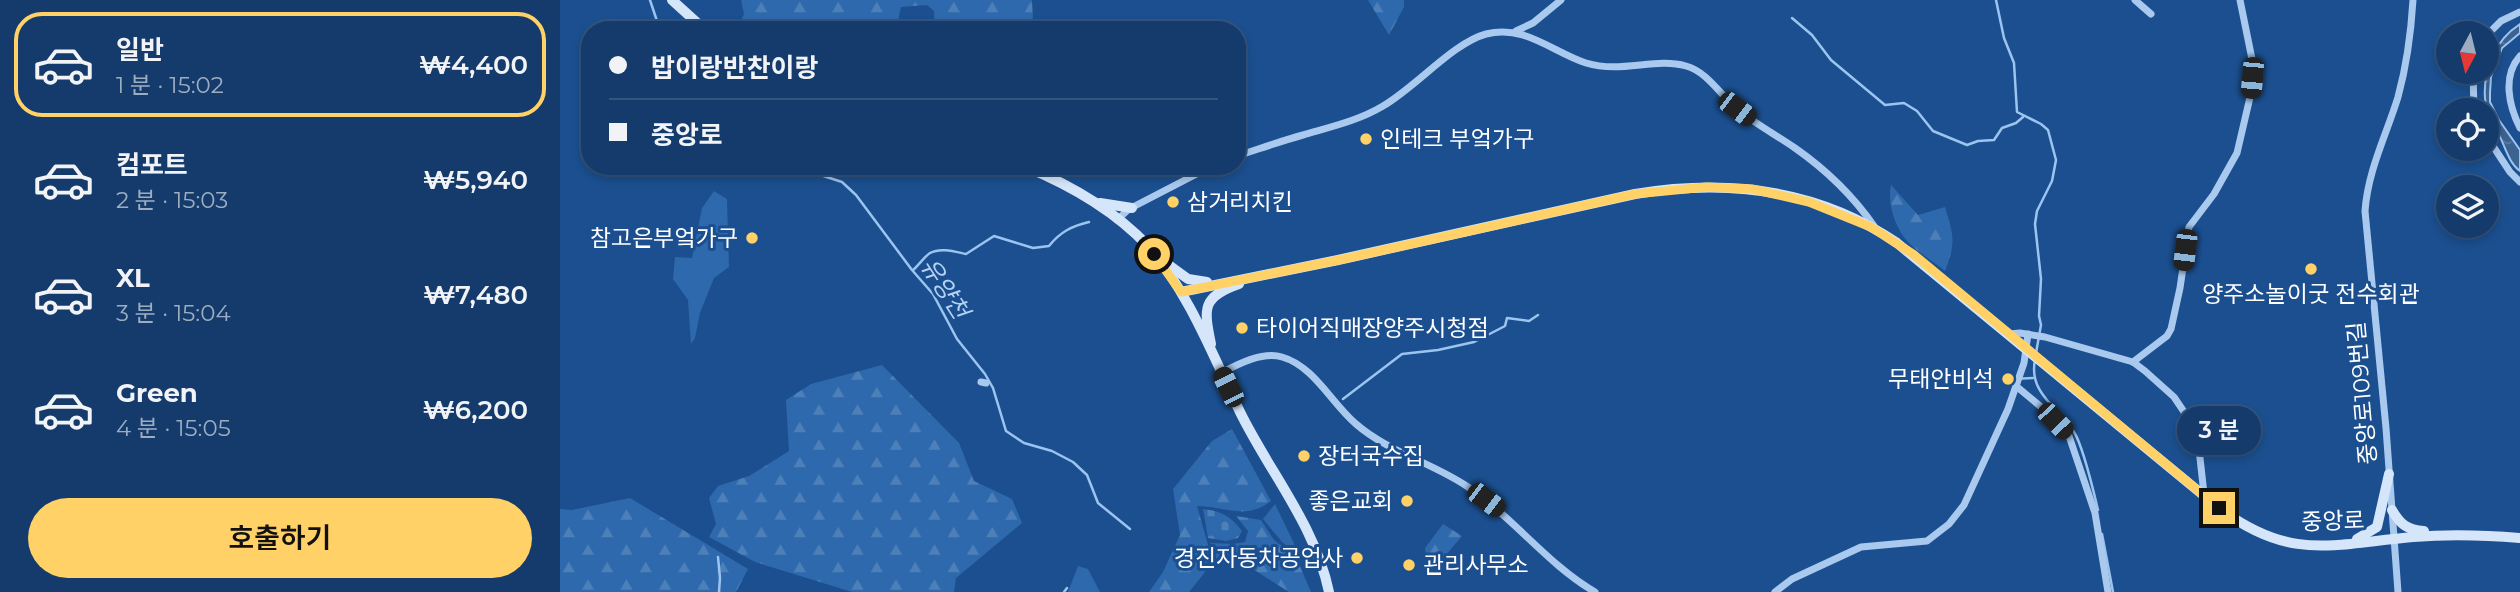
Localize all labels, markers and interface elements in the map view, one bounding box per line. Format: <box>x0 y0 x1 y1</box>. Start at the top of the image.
north arrow <box>2436 21 2499 84</box>
map controls <box>2436 21 2499 238</box>
icon: car <box>32 33 95 96</box>
text: 일반 <box>116 34 164 66</box>
text: ₩4,400 <box>419 49 528 81</box>
text: 밥이랑반찬이랑 <box>651 52 818 84</box>
car <box>2240 56 2265 100</box>
text: 1 분 · 15:02 <box>116 71 224 99</box>
car <box>1714 88 1761 130</box>
button: locate <box>2436 98 2499 161</box>
text: 중앙로 <box>651 119 723 151</box>
place label: 인테크 부엌가구 <box>1380 125 1534 153</box>
marker: 인테크 부엌가구 <box>1358 131 1374 147</box>
icon: car <box>32 148 95 211</box>
text: 컴포트 <box>116 149 188 181</box>
text: ₩5,940 <box>423 164 528 196</box>
button: layers <box>2436 175 2499 238</box>
text: 2 분 · 15:03 <box>116 186 228 214</box>
place label: 삼거리치킨 <box>1187 188 1293 216</box>
marker: 삼거리치킨 <box>1165 194 1181 210</box>
place label: 참고은부엌가구 <box>590 224 738 252</box>
car <box>2173 228 2198 272</box>
marker: 참고은부엌가구 <box>744 230 760 246</box>
route start <box>1138 238 1170 270</box>
water label: 유양천 <box>915 252 977 326</box>
marker: 양주소놀이굿 전수회관 <box>2303 261 2319 277</box>
text: XL <box>116 262 150 294</box>
icon: car <box>32 263 95 326</box>
text: ₩7,480 <box>423 279 528 311</box>
place label: 양주소놀이굿 전수회관 <box>2202 280 2420 308</box>
text: 3 분 · 15:04 <box>116 299 231 327</box>
place label: 타이어직매장양주시청점 <box>1256 314 1489 342</box>
marker: 타이어직매장양주시청점 <box>1234 320 1250 336</box>
street label: 중앙로109번길 <box>2342 320 2382 466</box>
car <box>1210 364 1247 410</box>
place label: 무태안비석 <box>1888 365 1994 393</box>
marker: 무태안비석 <box>2000 371 2016 387</box>
text: Green <box>116 377 198 409</box>
icon: car <box>32 378 95 441</box>
text: ₩6,200 <box>423 394 528 426</box>
car <box>2033 399 2078 443</box>
callout: 3 분 <box>2177 406 2261 456</box>
text: 4 분 · 15:05 <box>116 414 231 442</box>
text: 3 분 <box>2199 416 2239 444</box>
place label: 장터국수집 <box>1318 442 1424 470</box>
marker: 장터국수집 <box>1296 448 1312 464</box>
car <box>1463 479 1510 521</box>
place label: 좋은교회 <box>1308 487 1393 515</box>
route end <box>2203 492 2235 524</box>
marker: 좋은교회 <box>1399 493 1415 509</box>
button: 호출하기 <box>28 498 532 578</box>
street label: 중앙로 <box>2301 506 2365 536</box>
place label: 경진자동차공업사 <box>1174 544 1343 572</box>
marker: 경진자동차공업사 <box>1349 550 1365 566</box>
place label: 관리사무소 <box>1423 551 1529 579</box>
marker: 관리사무소 <box>1401 557 1417 573</box>

